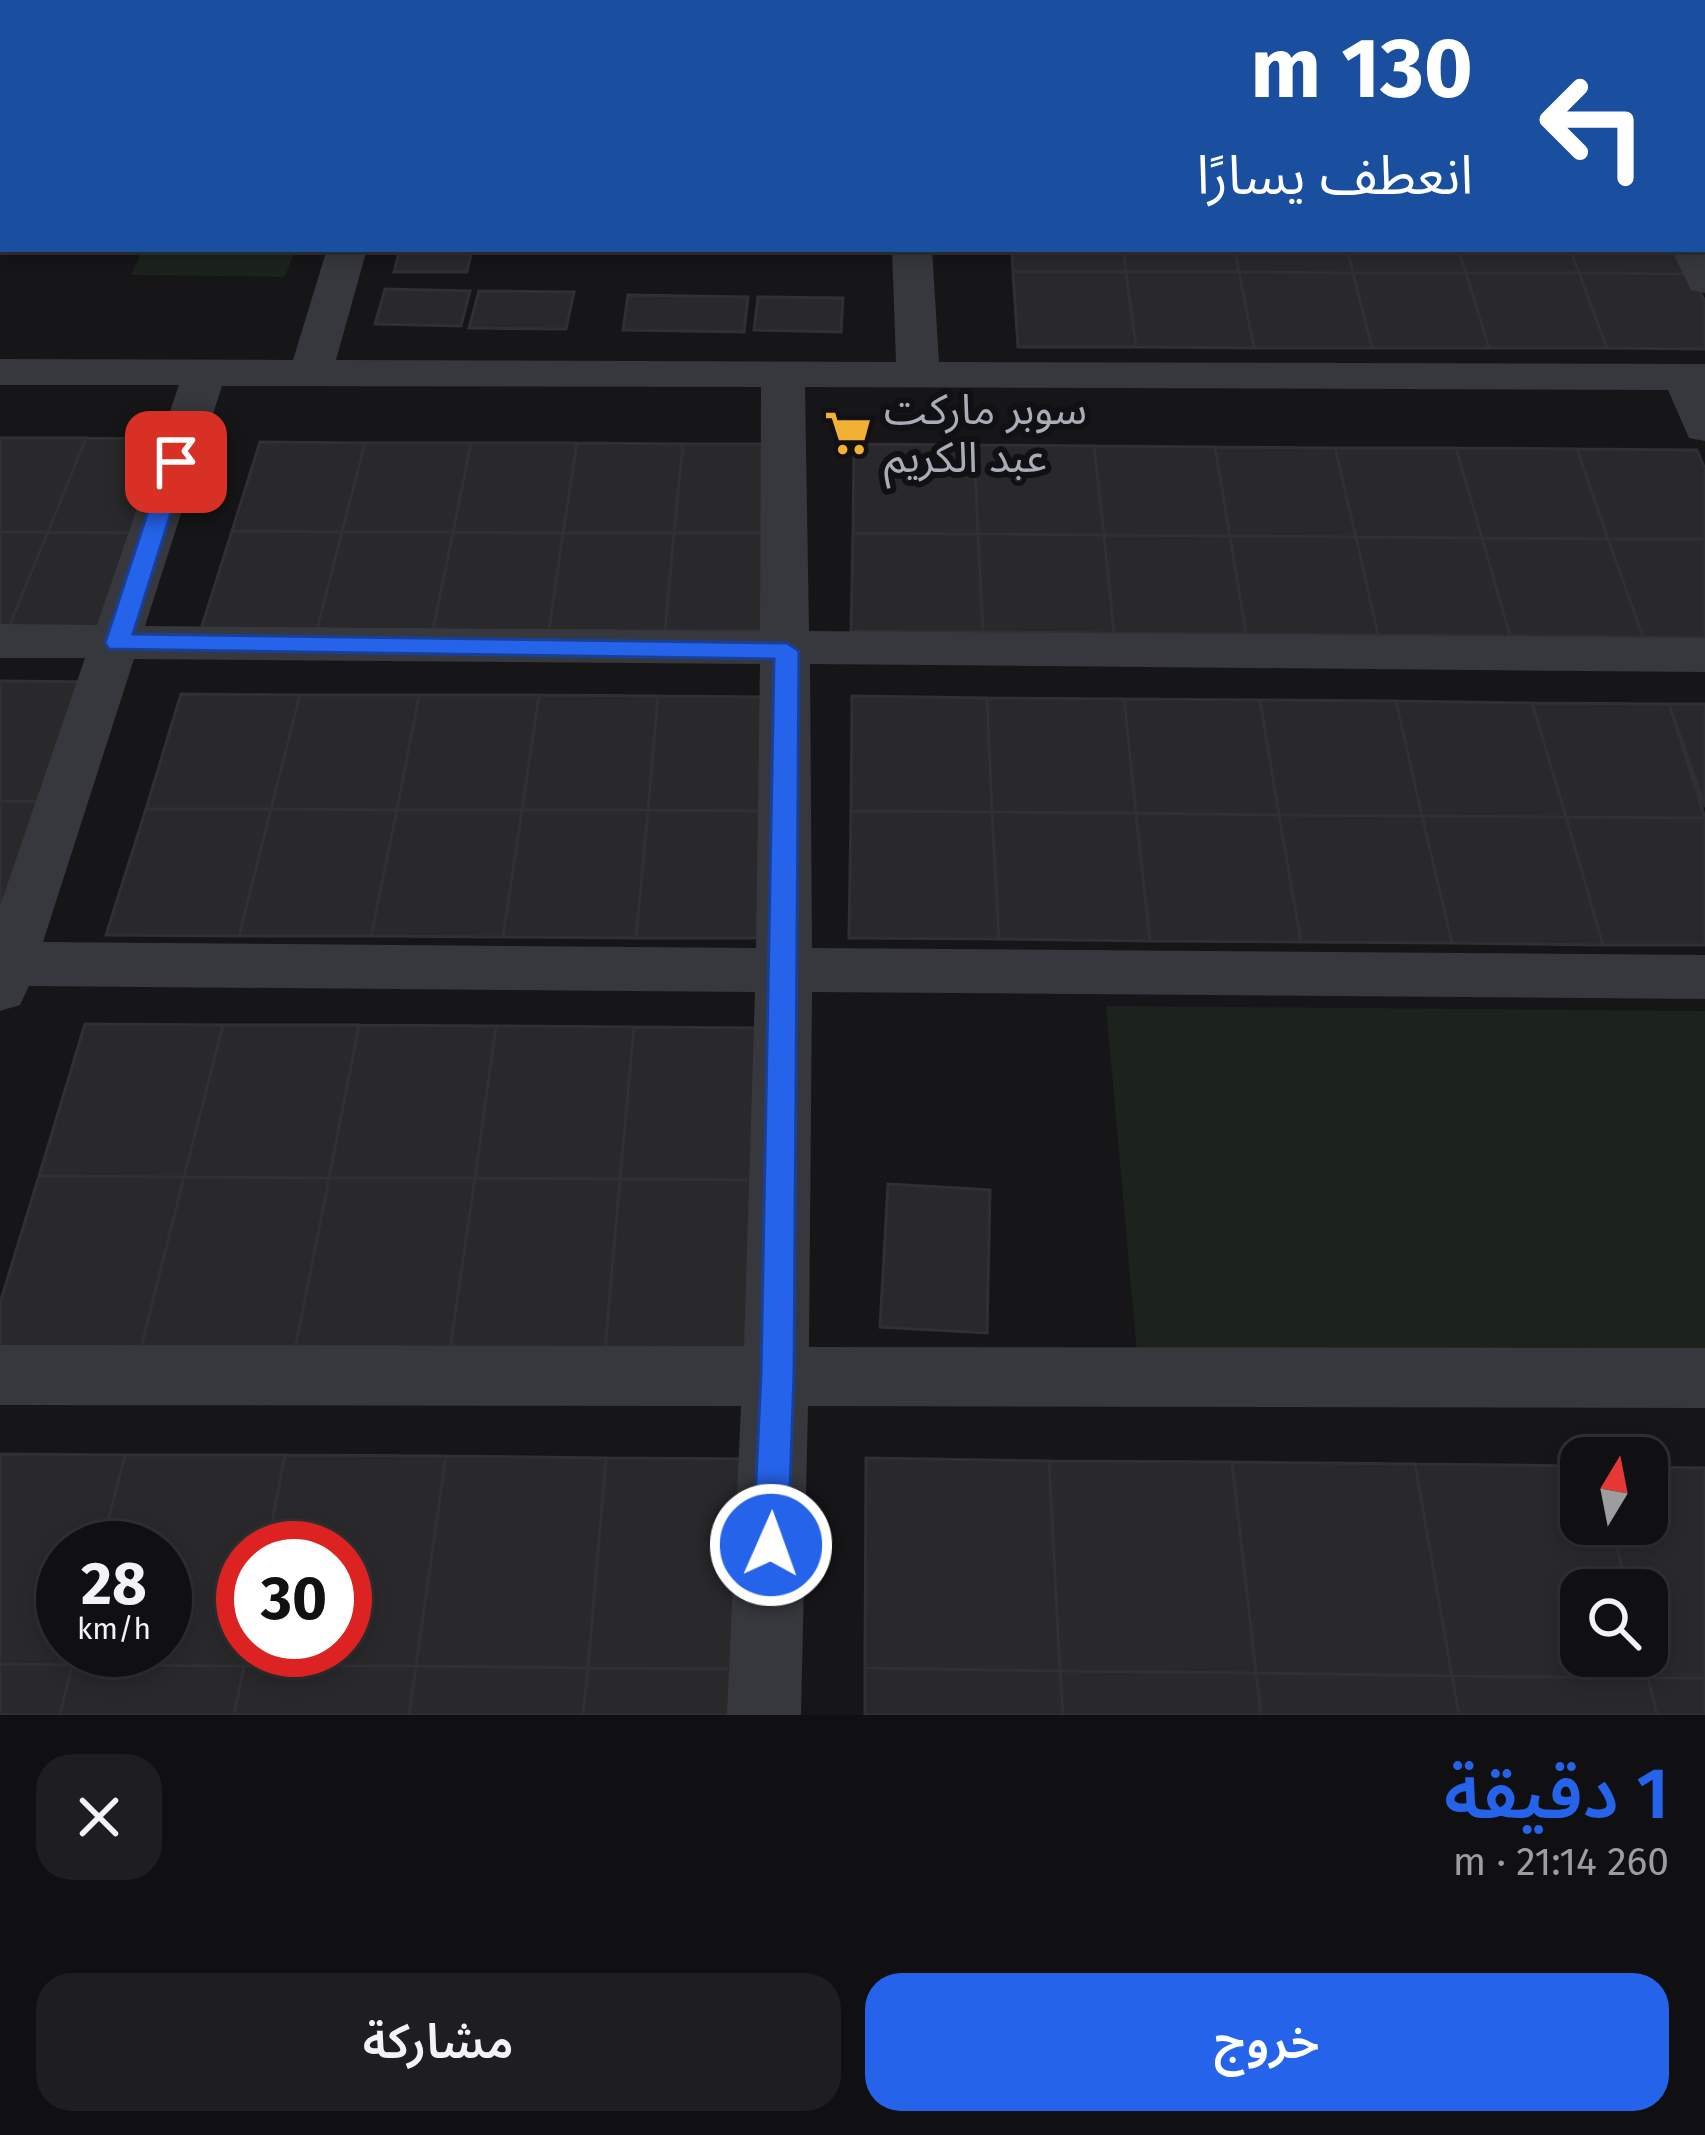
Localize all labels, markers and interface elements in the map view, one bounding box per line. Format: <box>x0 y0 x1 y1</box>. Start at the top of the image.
text: 130 m <box>1250 18 1473 119</box>
icon: left <box>1515 48 1671 204</box>
text: انعطف يسارًا <box>1196 144 1473 208</box>
place label: سوبر ماركت عبد الكريم <box>884 385 1087 489</box>
supermarket icon: سوبر ماركت عبد الكريم <box>823 408 873 458</box>
pin <box>125 411 227 513</box>
icon: arrive <box>143 429 209 495</box>
north arrow <box>1560 1437 1668 1545</box>
map controls <box>1560 1437 1668 1677</box>
position arrow <box>708 1482 834 1608</box>
speed limit sign: 30 <box>216 1521 372 1677</box>
text: 28 <box>81 1548 147 1620</box>
button: search <box>1560 1569 1668 1677</box>
text: km/h <box>77 1611 151 1647</box>
text: 1 دقيقة <box>1444 1751 1669 1837</box>
button: close <box>36 1754 162 1880</box>
text: 260 m · 21:14 <box>1453 1839 1669 1885</box>
button: مشاركة <box>36 1973 841 2111</box>
button: خروج <box>865 1973 1669 2111</box>

